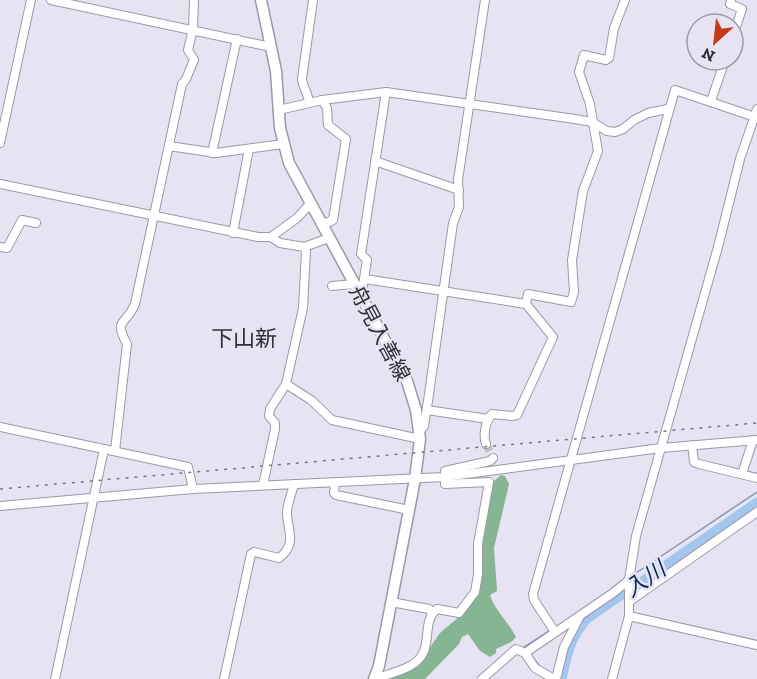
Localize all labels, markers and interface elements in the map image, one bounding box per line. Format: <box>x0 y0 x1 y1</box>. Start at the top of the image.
north arrow <box>685 12 745 72</box>
text: N <box>699 44 718 66</box>
street label: 舟見入善線 <box>344 281 416 385</box>
district label: 下山新 <box>211 325 277 352</box>
water label: 入川 <box>619 554 672 603</box>

